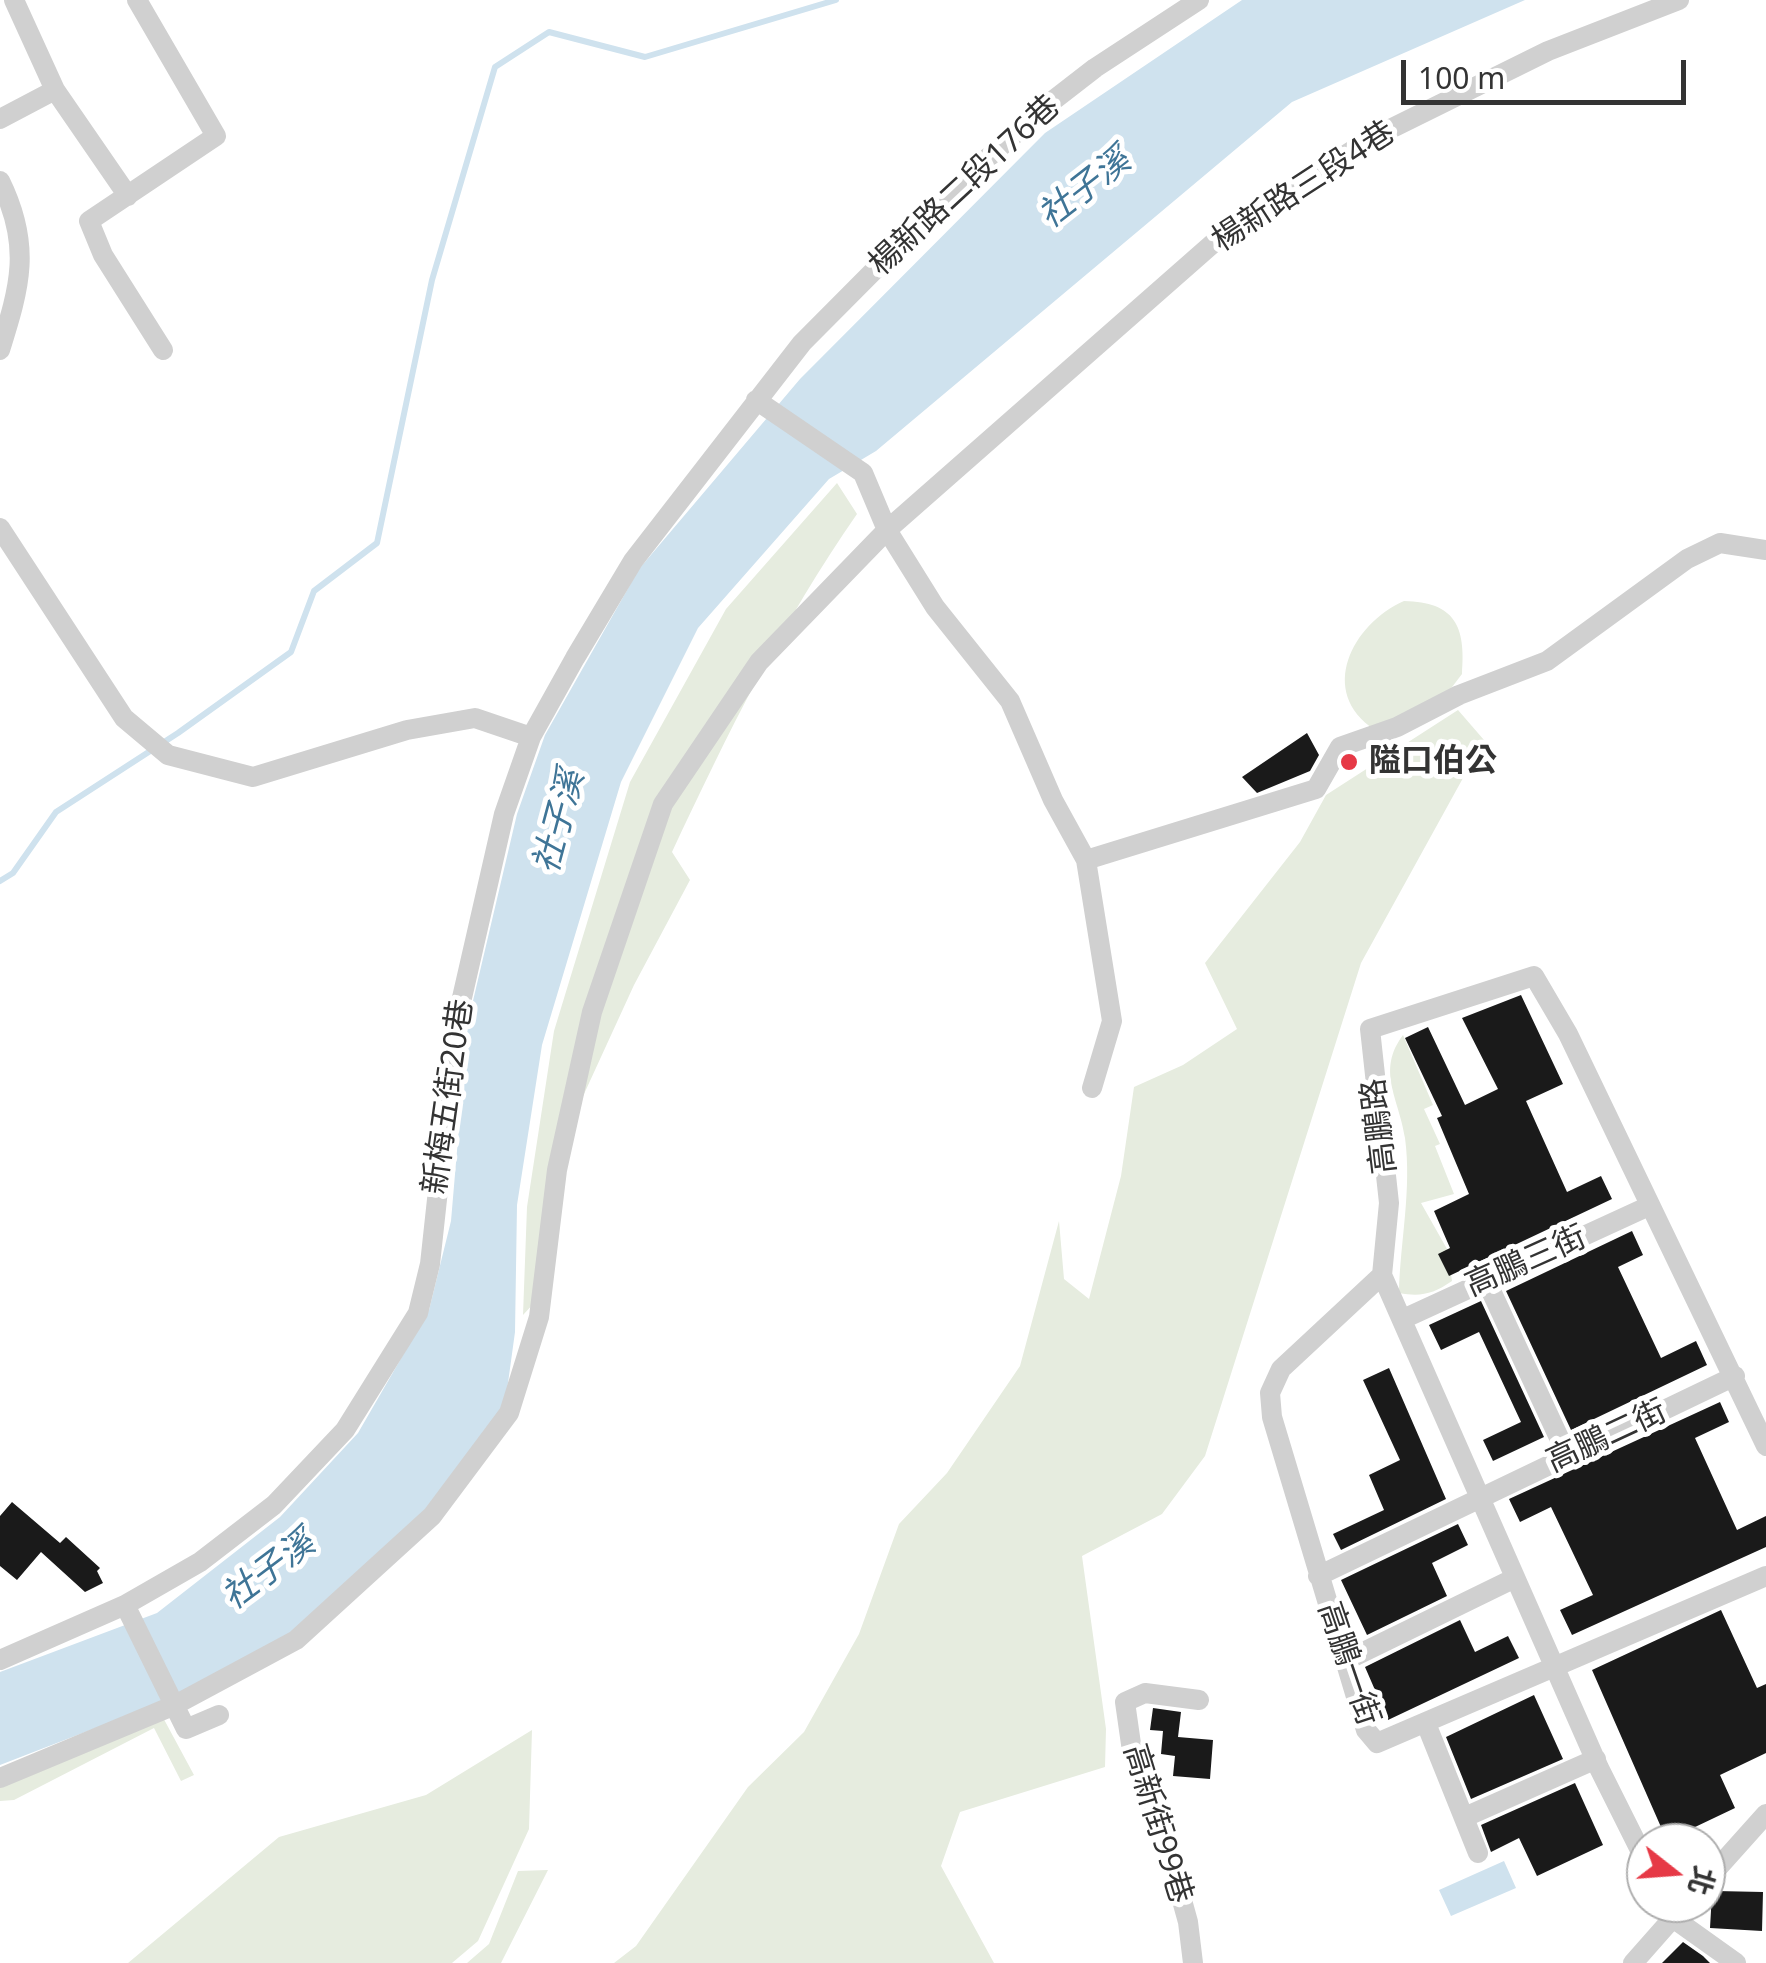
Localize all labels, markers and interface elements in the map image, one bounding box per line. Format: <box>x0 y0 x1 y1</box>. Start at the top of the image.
scale bar <box>1406 40 1691 102</box>
text: 100 m <box>1418 57 1505 98</box>
street label: 楊新路二段176巷 <box>862 88 1068 284</box>
street label: 楊新路三段4巷 <box>1205 114 1403 260</box>
water label: 社子溪 <box>1031 140 1139 238</box>
place label: 隘口伯公 <box>1369 743 1497 781</box>
marker: 隘口伯公 <box>1338 751 1360 773</box>
water label: 社子溪 <box>526 766 594 878</box>
street label: 新梅五街20巷 <box>416 997 482 1197</box>
street label: 高鵬路 <box>1355 1076 1405 1176</box>
street label: 高鵬三街 <box>1460 1218 1592 1306</box>
street label: 高鵬二街 <box>1541 1393 1673 1481</box>
water label: 社子溪 <box>214 1523 324 1619</box>
street label: 高鵬一街 <box>1309 1597 1387 1731</box>
street label: 高新街99巷 <box>1115 1740 1199 1908</box>
north arrow <box>1626 1823 1726 1923</box>
text: 北 <box>1681 1862 1725 1900</box>

